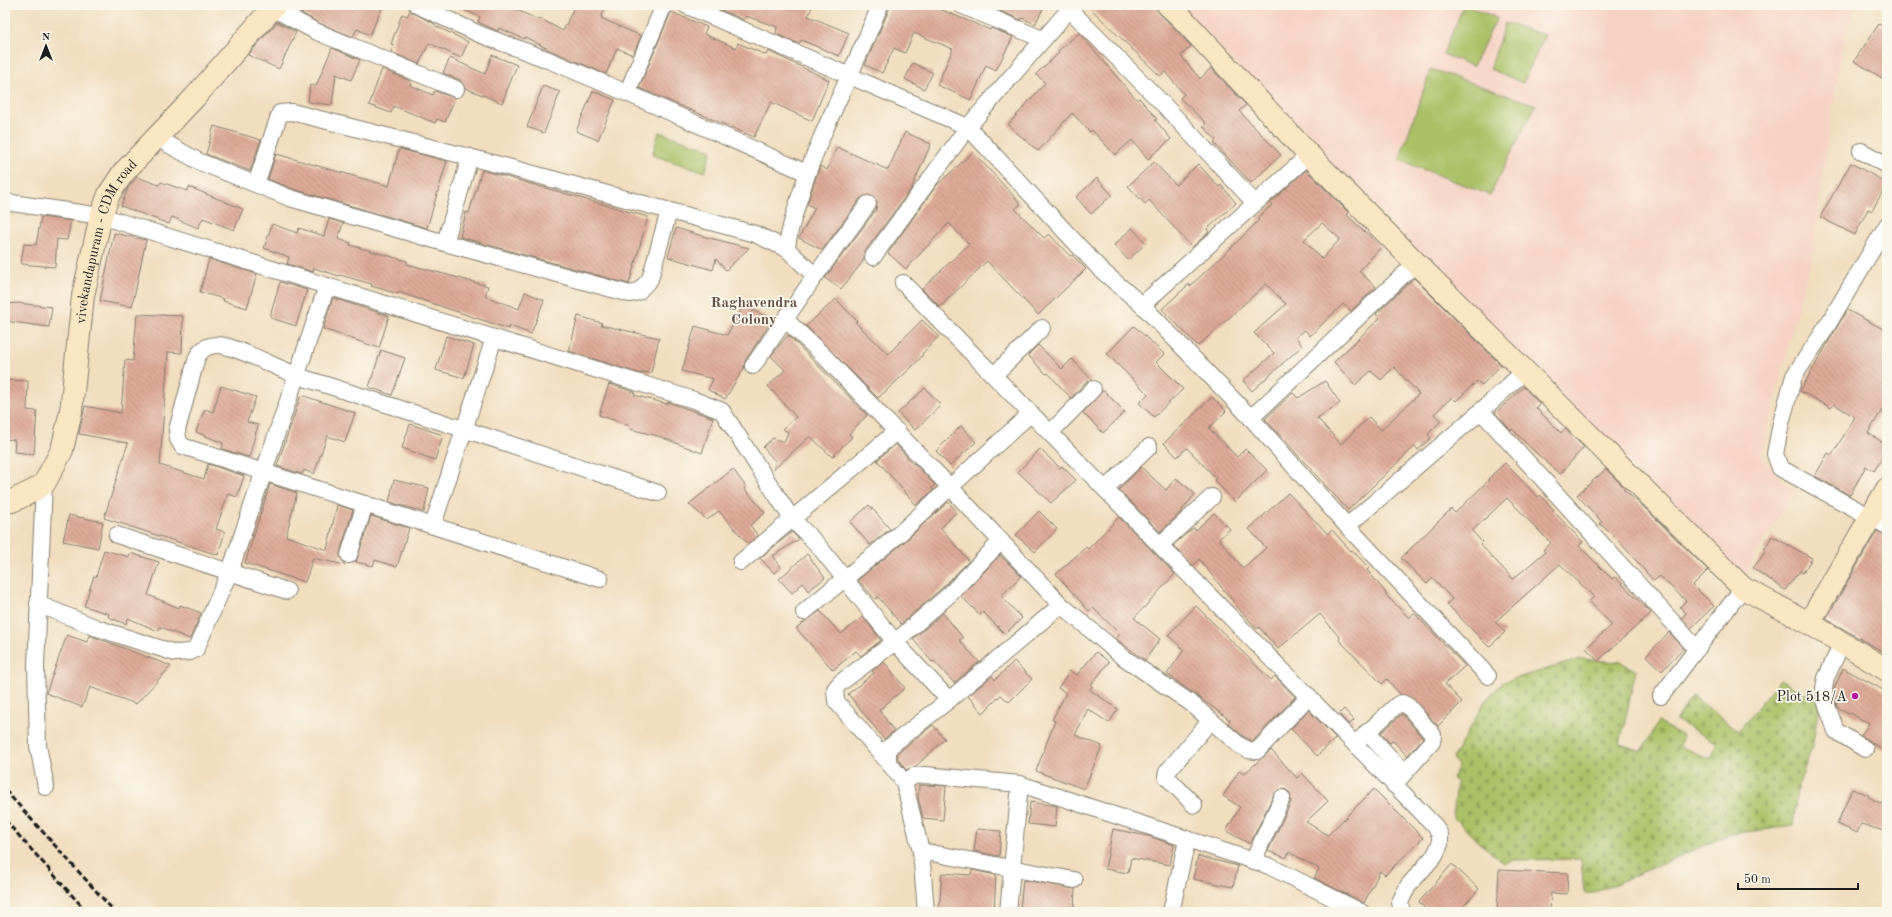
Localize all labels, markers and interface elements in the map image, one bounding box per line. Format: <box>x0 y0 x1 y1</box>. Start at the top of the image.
north arrow <box>26 26 66 66</box>
text: N <box>42 32 51 43</box>
street label: vivekandapuram - CDM road <box>74 157 140 325</box>
district label: Raghavendra Colony <box>711 296 798 328</box>
place label: Plot 518/A <box>1777 690 1847 704</box>
marker: Plot 518/A <box>1850 691 1860 701</box>
scale bar <box>1738 865 1858 891</box>
text: 50 m <box>1744 873 1771 886</box>

